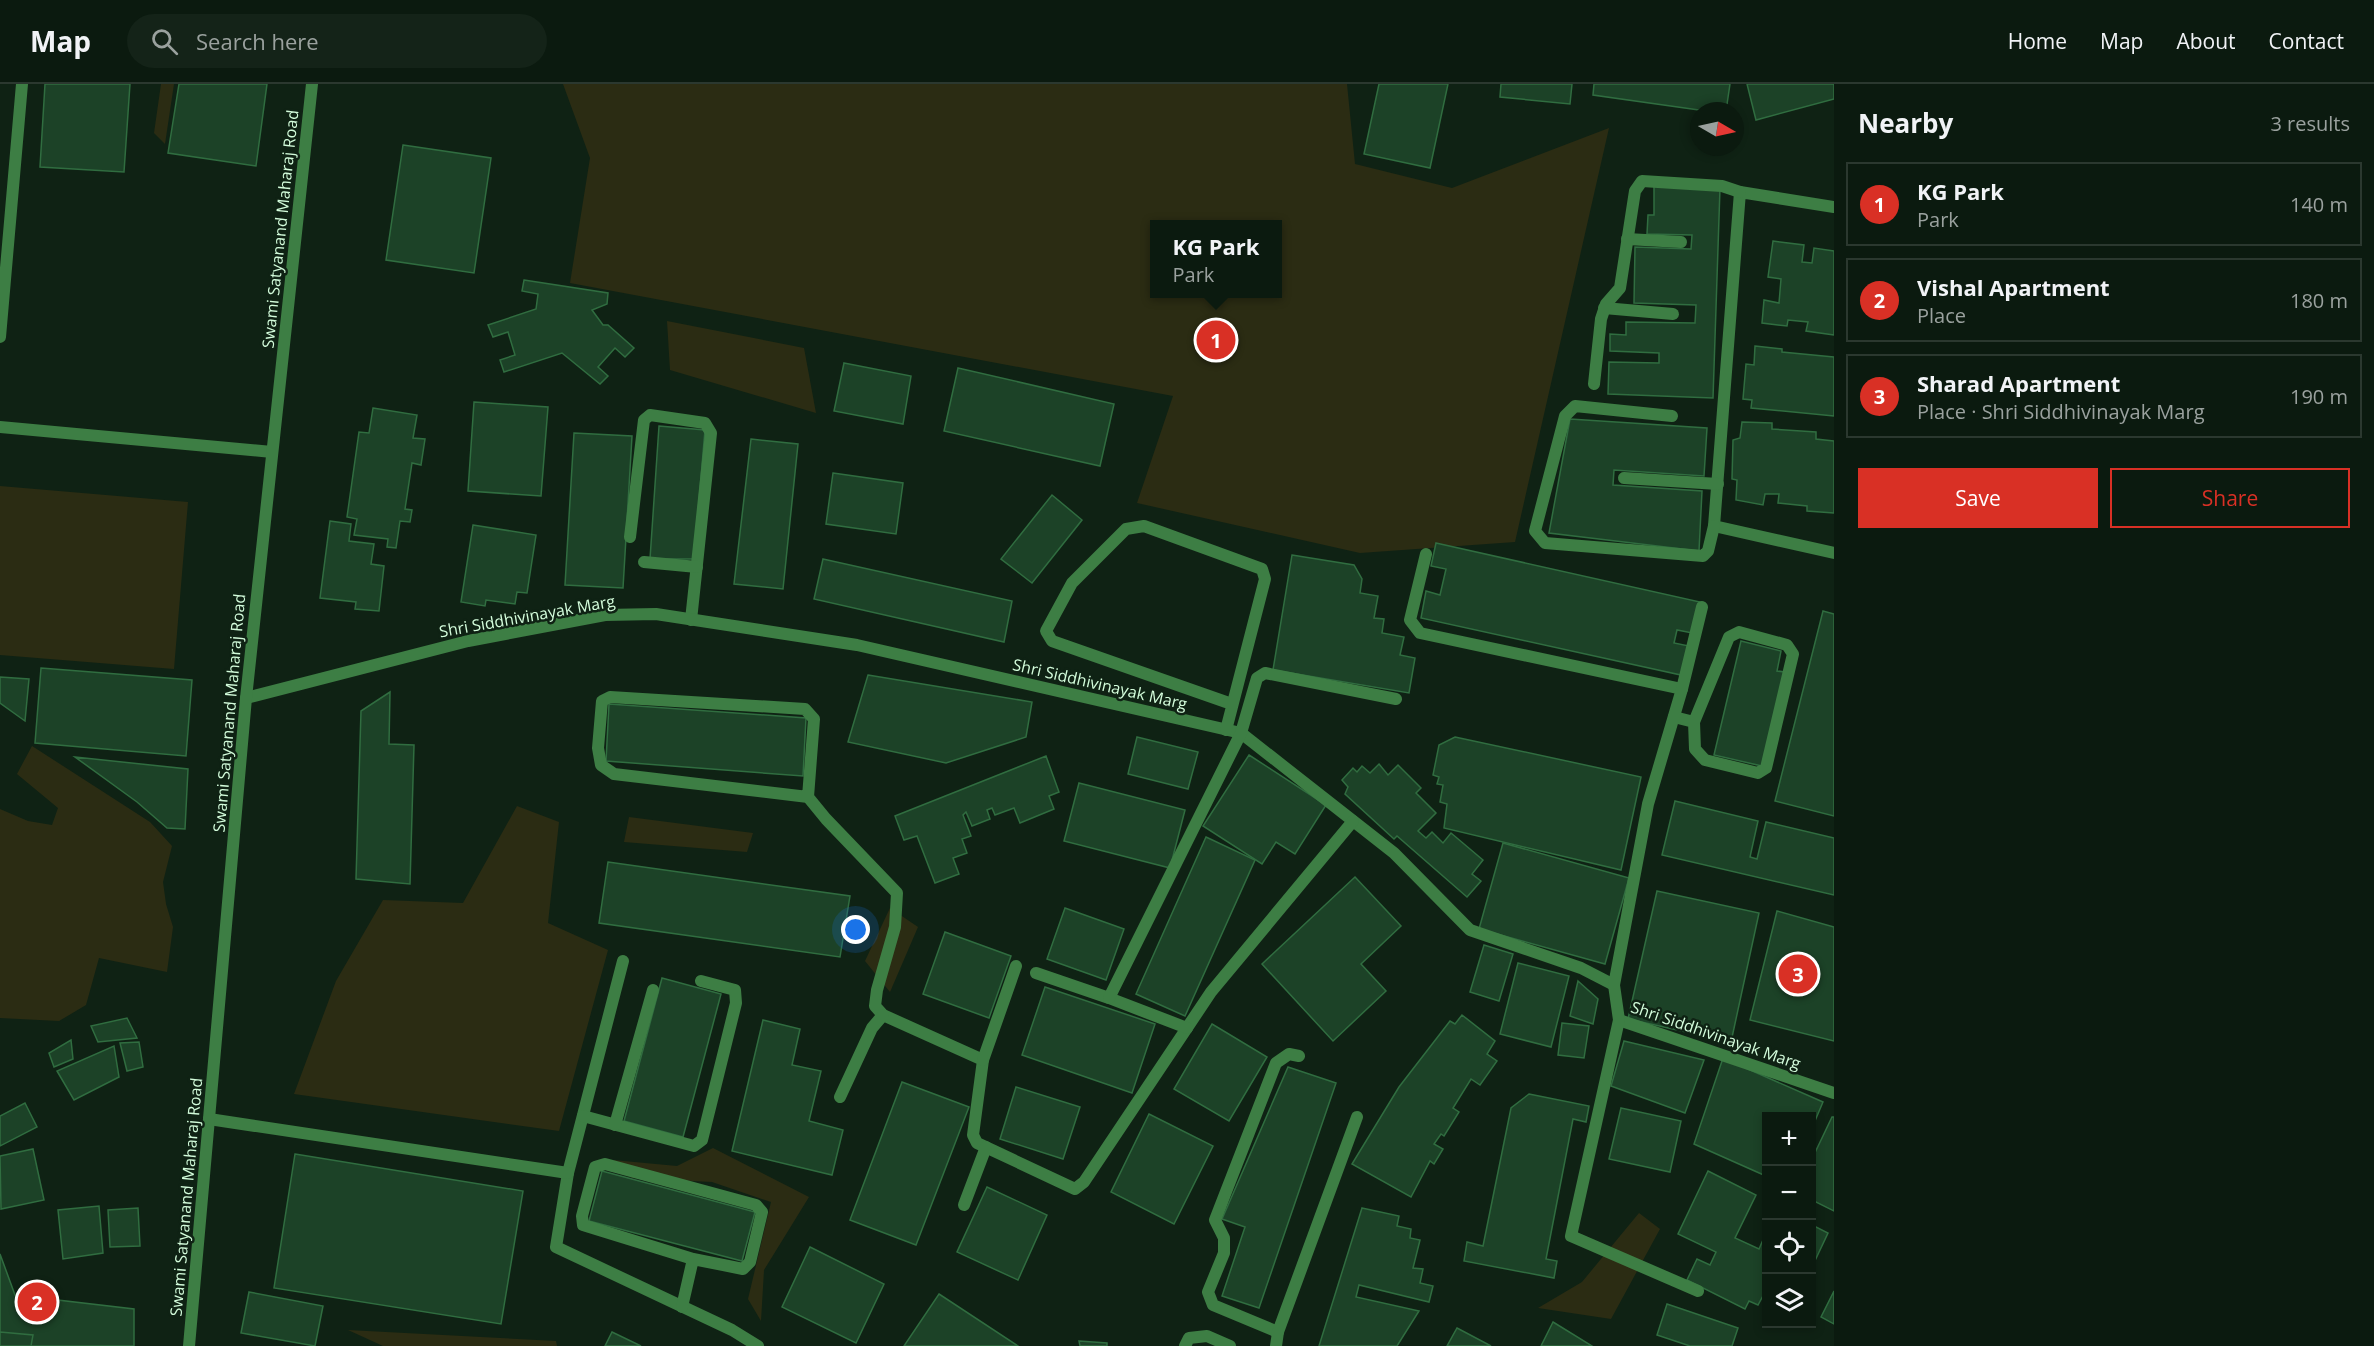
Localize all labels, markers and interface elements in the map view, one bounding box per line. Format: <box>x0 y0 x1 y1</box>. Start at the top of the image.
search box <box>127 14 547 68</box>
text: Map <box>30 22 91 60</box>
icon: search <box>148 25 181 58</box>
text: Search here <box>196 26 319 56</box>
text: Home <box>2008 27 2067 55</box>
text: Map <box>2100 27 2143 55</box>
text: About <box>2176 27 2236 55</box>
text: Contact <box>2269 27 2344 55</box>
north arrow <box>1690 102 1744 156</box>
text: Nearby <box>1858 105 1953 141</box>
street label: Swami Satyanand Maharaj Road <box>257 109 303 349</box>
text: 3 results <box>2270 110 2350 137</box>
text: KG Park <box>1917 176 2004 206</box>
text: 1 <box>1874 191 1885 218</box>
text: 140 m <box>2290 191 2348 218</box>
text: Park <box>1917 206 1959 233</box>
popup <box>1150 220 1282 298</box>
text: KG Park <box>1173 231 1260 261</box>
text: Park <box>1173 261 1214 288</box>
text: Vishal Apartment <box>1917 272 2110 302</box>
text: 2 <box>1874 287 1885 314</box>
text: 180 m <box>2290 287 2348 314</box>
text: Place <box>1917 302 1966 329</box>
pin: 1 <box>1196 318 1236 362</box>
text: Sharad Apartment <box>1917 368 2120 398</box>
text: 3 <box>1874 383 1885 410</box>
text: 190 m <box>2290 383 2348 410</box>
text: Place · Shri Siddhivinayak Marg <box>1917 398 2205 425</box>
button: Save <box>1858 468 2098 528</box>
button: Share <box>2110 468 2350 528</box>
street label: Shri Siddhivinayak Marg <box>437 590 617 642</box>
street label: Swami Satyanand Maharaj Road <box>208 593 250 833</box>
street label: Shri Siddhivinayak Marg <box>1011 653 1190 715</box>
your location <box>841 915 870 944</box>
pin: 3 <box>1778 952 1818 996</box>
street label: Shri Siddhivinayak Marg <box>1628 996 1804 1075</box>
street label: Swami Satyanand Maharaj Road <box>165 1077 207 1317</box>
map controls <box>1762 1112 1816 1328</box>
button: + <box>1762 1112 1816 1166</box>
button: − <box>1762 1166 1816 1220</box>
button: locate <box>1762 1220 1816 1274</box>
button: layers <box>1762 1274 1816 1328</box>
pin: 2 <box>18 1280 57 1324</box>

